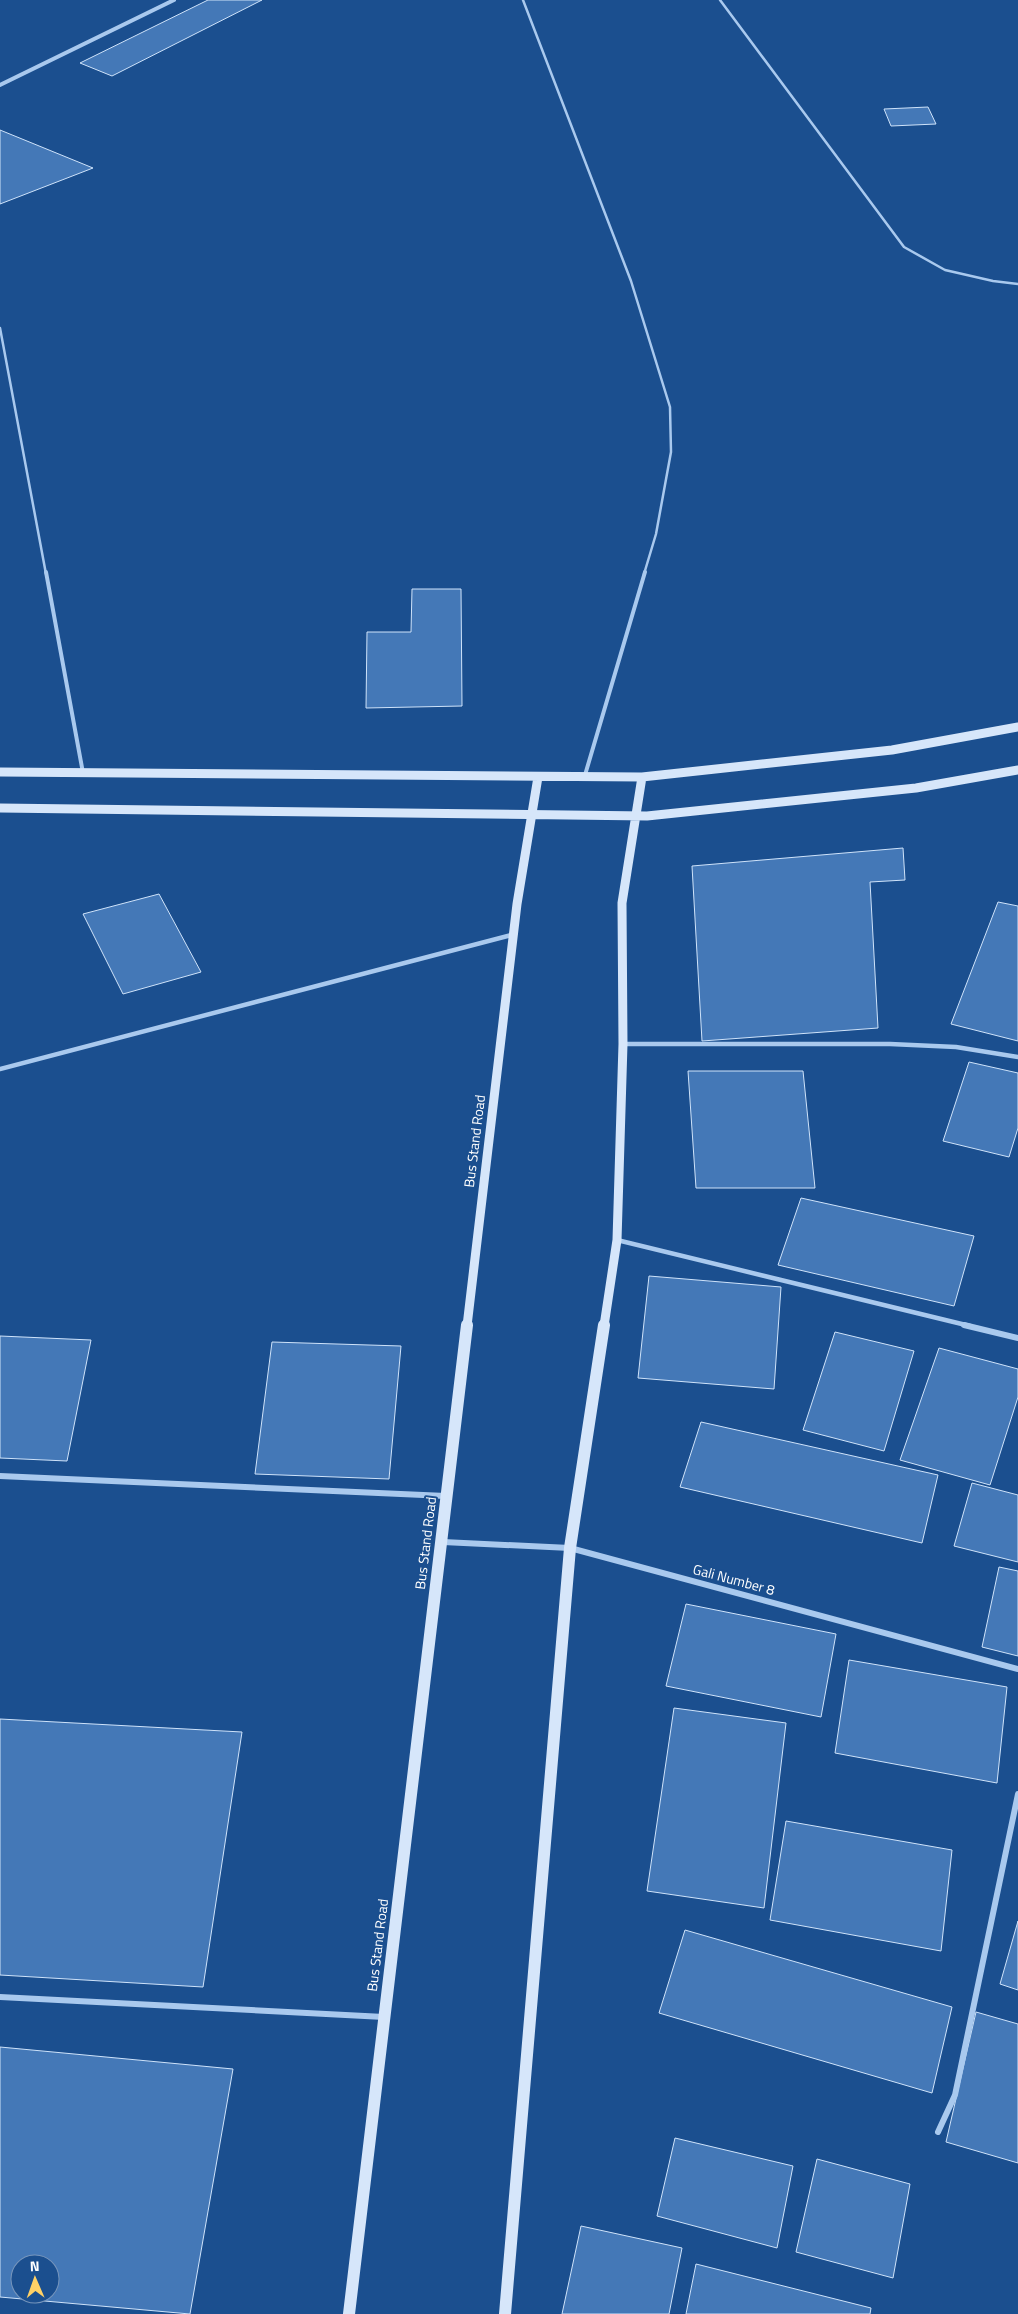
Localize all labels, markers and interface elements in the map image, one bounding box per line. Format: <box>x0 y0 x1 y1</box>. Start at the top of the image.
street label: Bus Stand Road <box>458 1093 490 1189</box>
street label: Bus Stand Road <box>409 1495 441 1591</box>
street label: Gali Number 8 <box>691 1558 777 1600</box>
street label: Bus Stand Road <box>361 1897 393 1993</box>
north arrow <box>10 2254 60 2304</box>
text: N <box>29 2255 40 2276</box>

